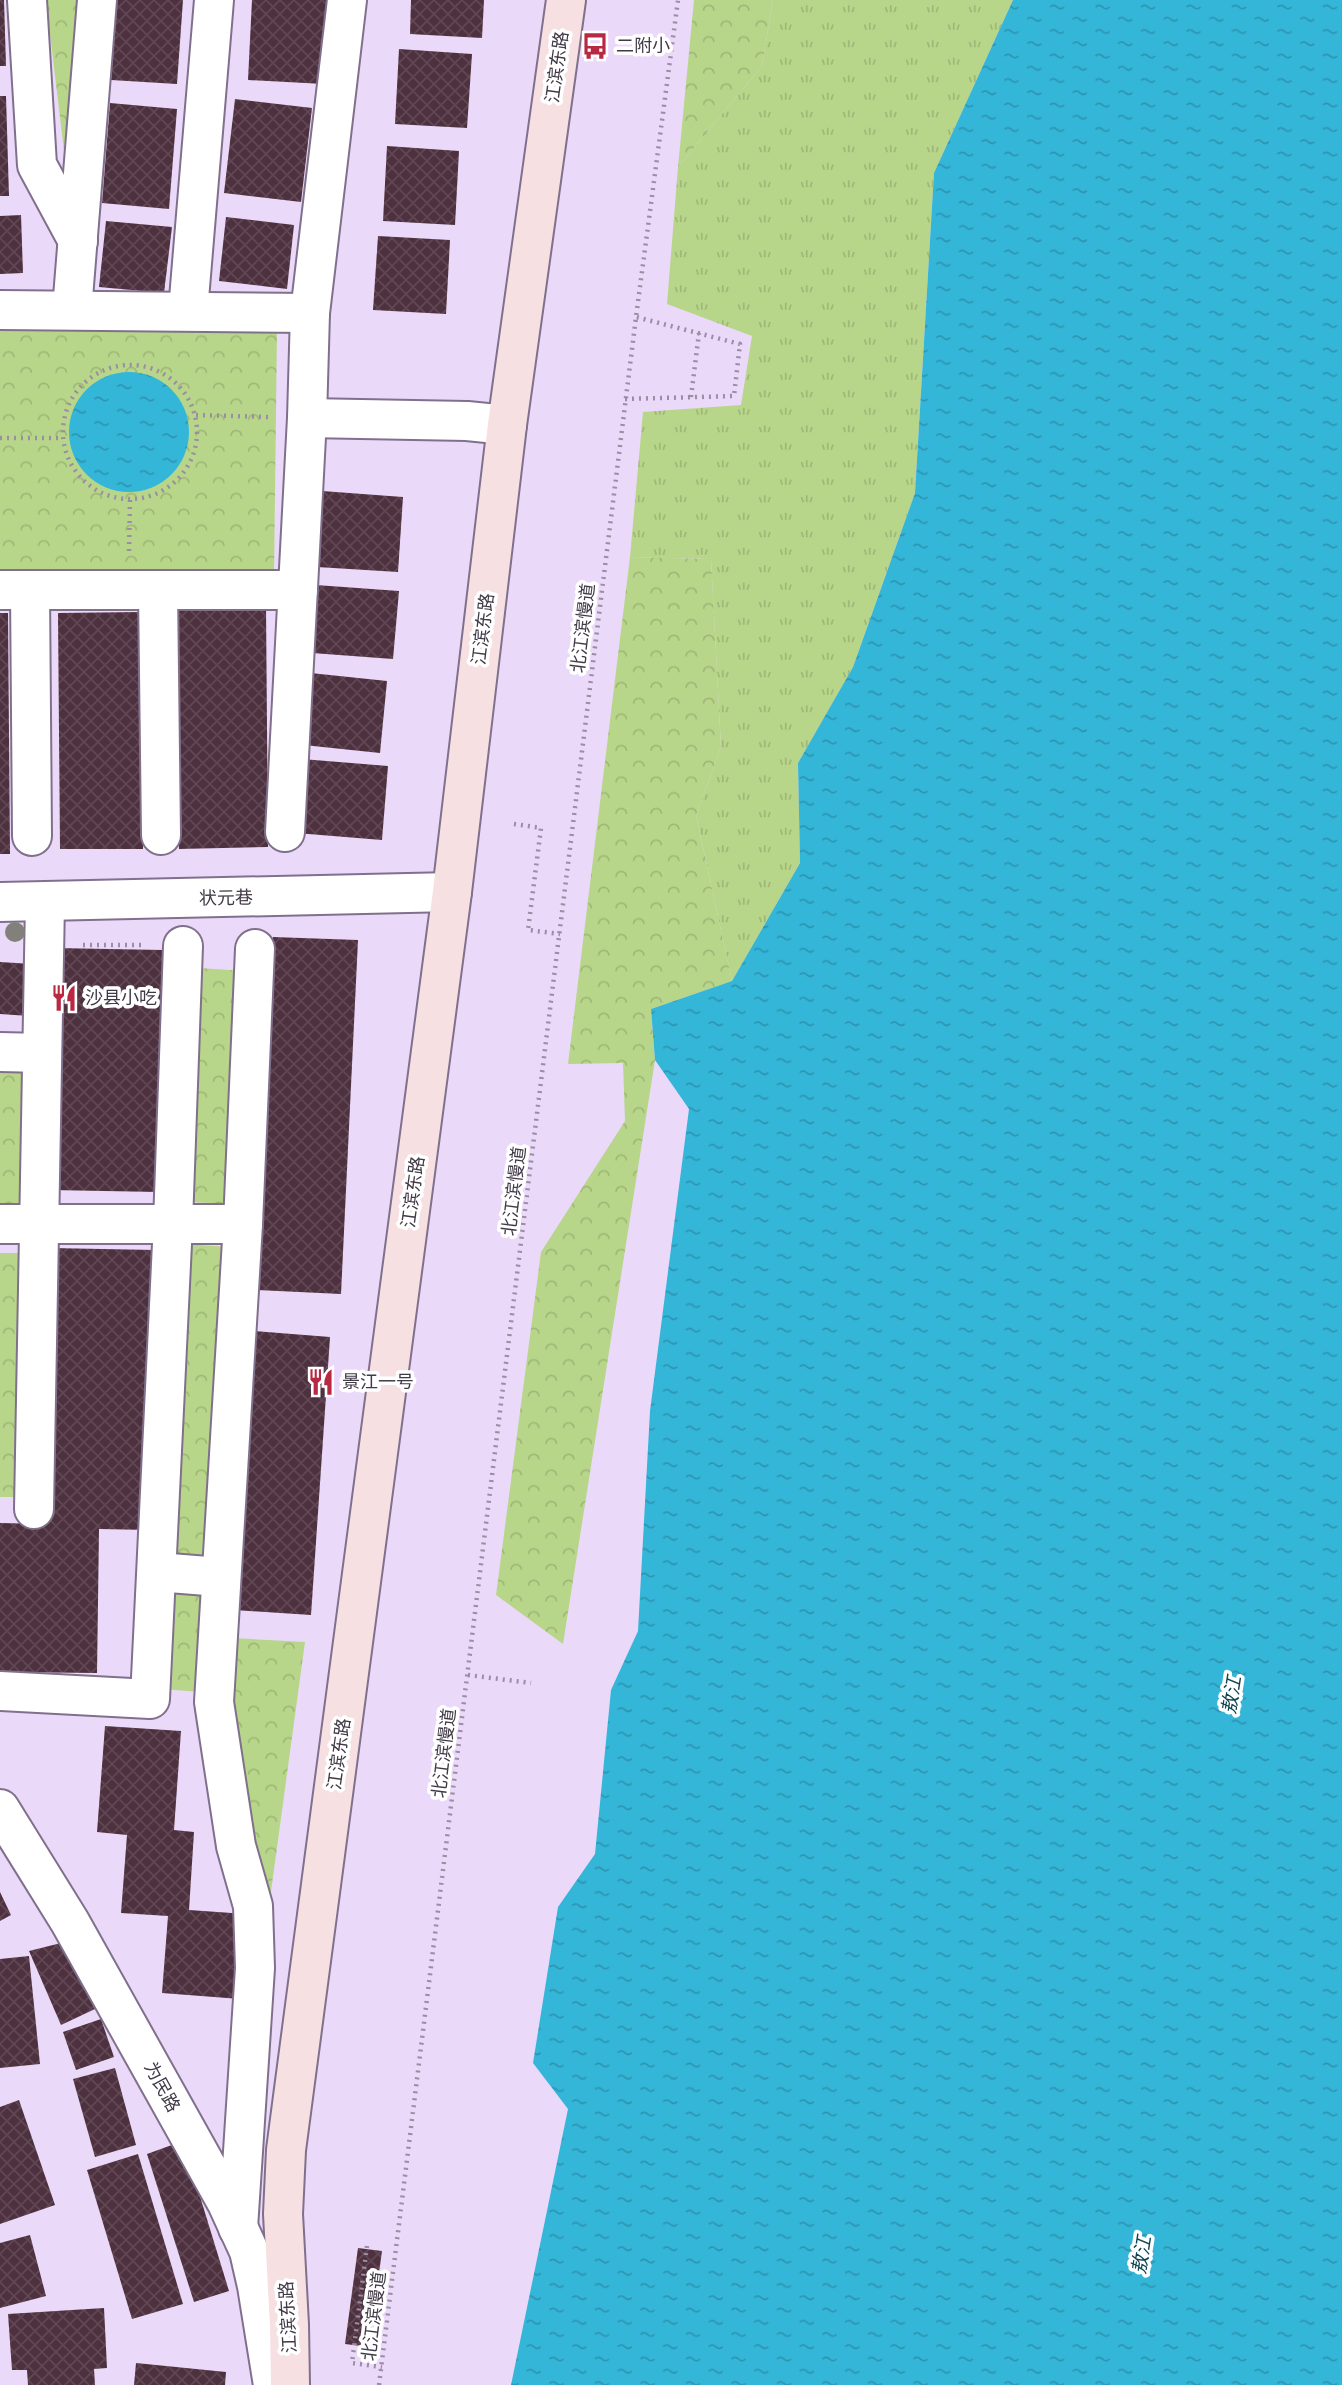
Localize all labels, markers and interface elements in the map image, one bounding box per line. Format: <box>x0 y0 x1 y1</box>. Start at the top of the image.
street label: 江滨东路 <box>542 30 575 104</box>
bus stop icon: 二附小 <box>580 31 610 61</box>
place label: 二附小 <box>616 36 670 59</box>
street label: 北江滨慢道 <box>568 582 601 674</box>
street label: 江滨东路 <box>469 592 500 666</box>
street label: 状元巷 <box>199 888 253 911</box>
restaurant icon: 沙县小吃 <box>49 983 79 1013</box>
place label: 沙县小吃 <box>85 988 157 1011</box>
street label: 北江滨慢道 <box>499 1145 532 1237</box>
street label: 江滨东路 <box>398 1155 431 1229</box>
restaurant icon: 景江一号 <box>306 1367 336 1397</box>
place label: 景江一号 <box>342 1372 414 1395</box>
water label: 敖江 <box>1218 1673 1248 1716</box>
street label: 北江滨慢道 <box>429 1707 462 1799</box>
street label: 江滨东路 <box>324 1717 357 1791</box>
street label: 为民路 <box>138 2059 184 2117</box>
water label: 敖江 <box>1128 2233 1158 2276</box>
street label: 北江滨慢道 <box>359 2270 392 2362</box>
street label: 江滨东路 <box>276 2280 303 2353</box>

